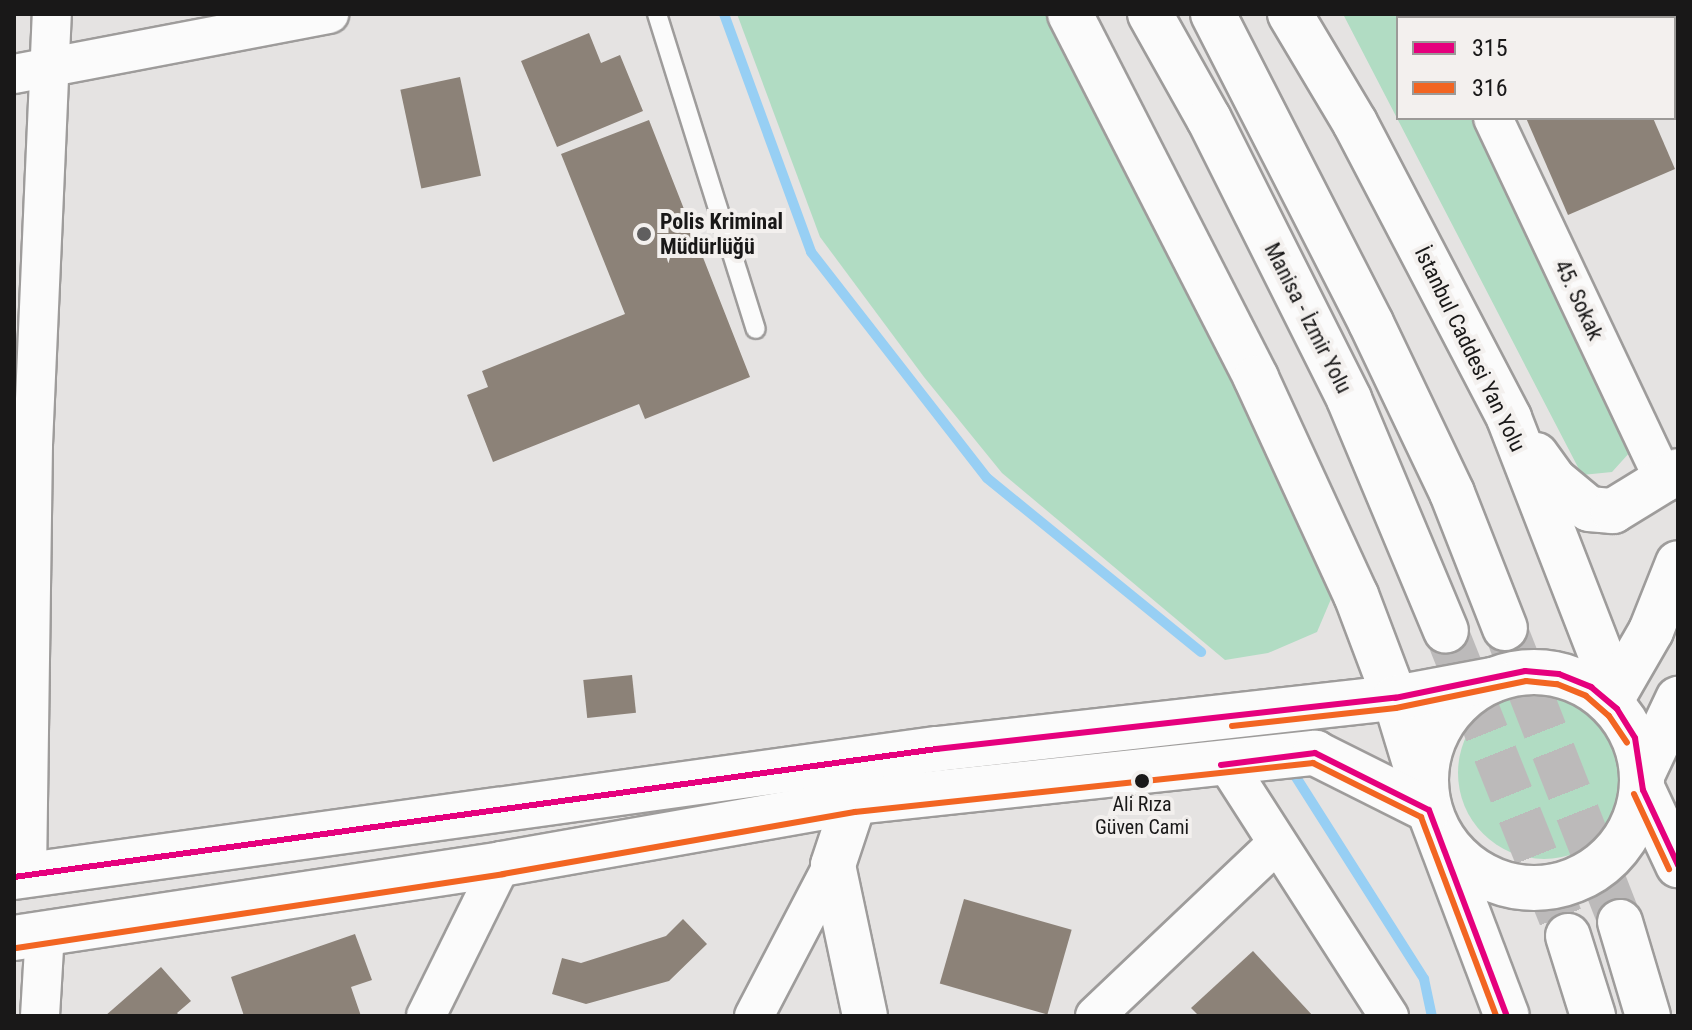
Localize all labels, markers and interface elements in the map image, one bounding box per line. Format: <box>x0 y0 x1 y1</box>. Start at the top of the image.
legend <box>1396 16 1676 120</box>
text: 315 <box>1472 34 1508 62</box>
text: 316 <box>1472 74 1508 102</box>
place label: Polis Kriminal Müdürlüğü <box>660 208 783 260</box>
marker: Polis Kriminal Müdürlüğü <box>635 225 653 243</box>
street label: Manisa - İzmir Yolu <box>1259 238 1357 398</box>
street label: İstanbul Caddesi Yan Yolu <box>1409 242 1531 456</box>
street label: 45. Sokak <box>1549 256 1609 344</box>
marker: Ali Rıza Güven Cami <box>1134 773 1150 789</box>
place label: Ali Rıza Güven Cami <box>1095 792 1189 839</box>

